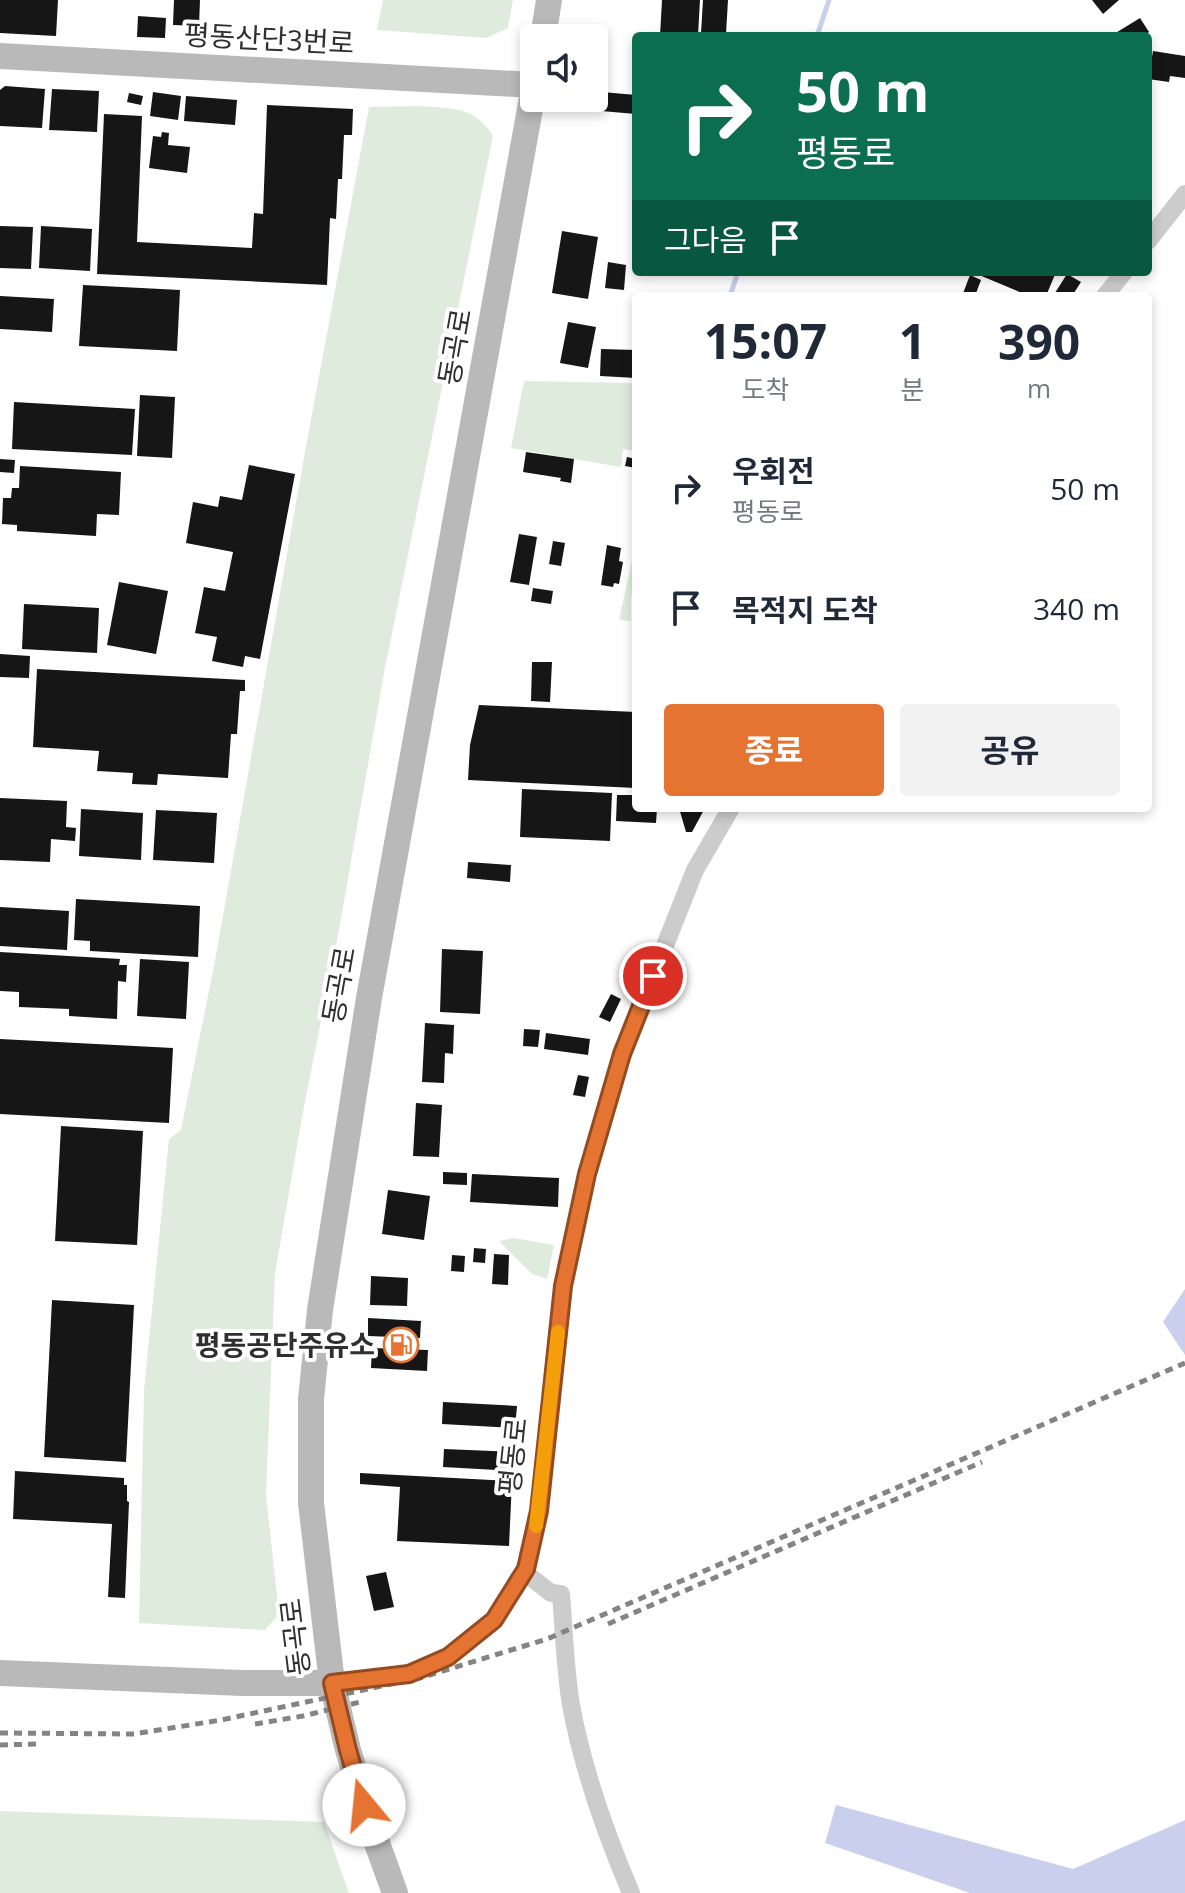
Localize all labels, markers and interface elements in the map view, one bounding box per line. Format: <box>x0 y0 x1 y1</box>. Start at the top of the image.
street label: 평동산단3번로 <box>183 15 355 61</box>
map controls <box>520 24 608 112</box>
button: sound <box>520 24 608 112</box>
text: 50 m <box>796 52 930 128</box>
icon: right <box>664 64 768 168</box>
text: 평동로 <box>796 128 895 177</box>
icon: arrive <box>763 216 807 260</box>
text: 그다음 <box>664 219 747 260</box>
street label: 동곡로 <box>429 305 479 388</box>
text: 15:07 <box>704 308 827 373</box>
text: 1 <box>899 308 926 373</box>
text: 390 <box>998 309 1080 374</box>
text: m <box>1027 370 1051 406</box>
text: 도착 <box>741 371 789 407</box>
text: 분 <box>901 371 925 407</box>
text: 우회전 <box>732 450 815 491</box>
icon: right <box>664 466 708 510</box>
text: 50 m <box>1050 468 1120 509</box>
text: 평동로 <box>732 493 804 529</box>
icon: arrive <box>664 586 708 630</box>
text: 340 m <box>1033 588 1120 629</box>
text: 목적지 도착 <box>732 589 878 630</box>
button: 종료 <box>664 704 884 796</box>
button: 공유 <box>900 704 1120 796</box>
pin <box>619 942 687 1010</box>
street label: 동곡로 <box>313 943 363 1026</box>
icon: arrive <box>631 954 675 998</box>
place label: 평동공단주유소 <box>195 1325 375 1363</box>
fuel station icon: 평동공단주유소 <box>382 1326 420 1364</box>
street label: 평동로 <box>489 1415 535 1496</box>
street label: 동곡로 <box>270 1596 318 1678</box>
position arrow <box>322 1763 406 1847</box>

